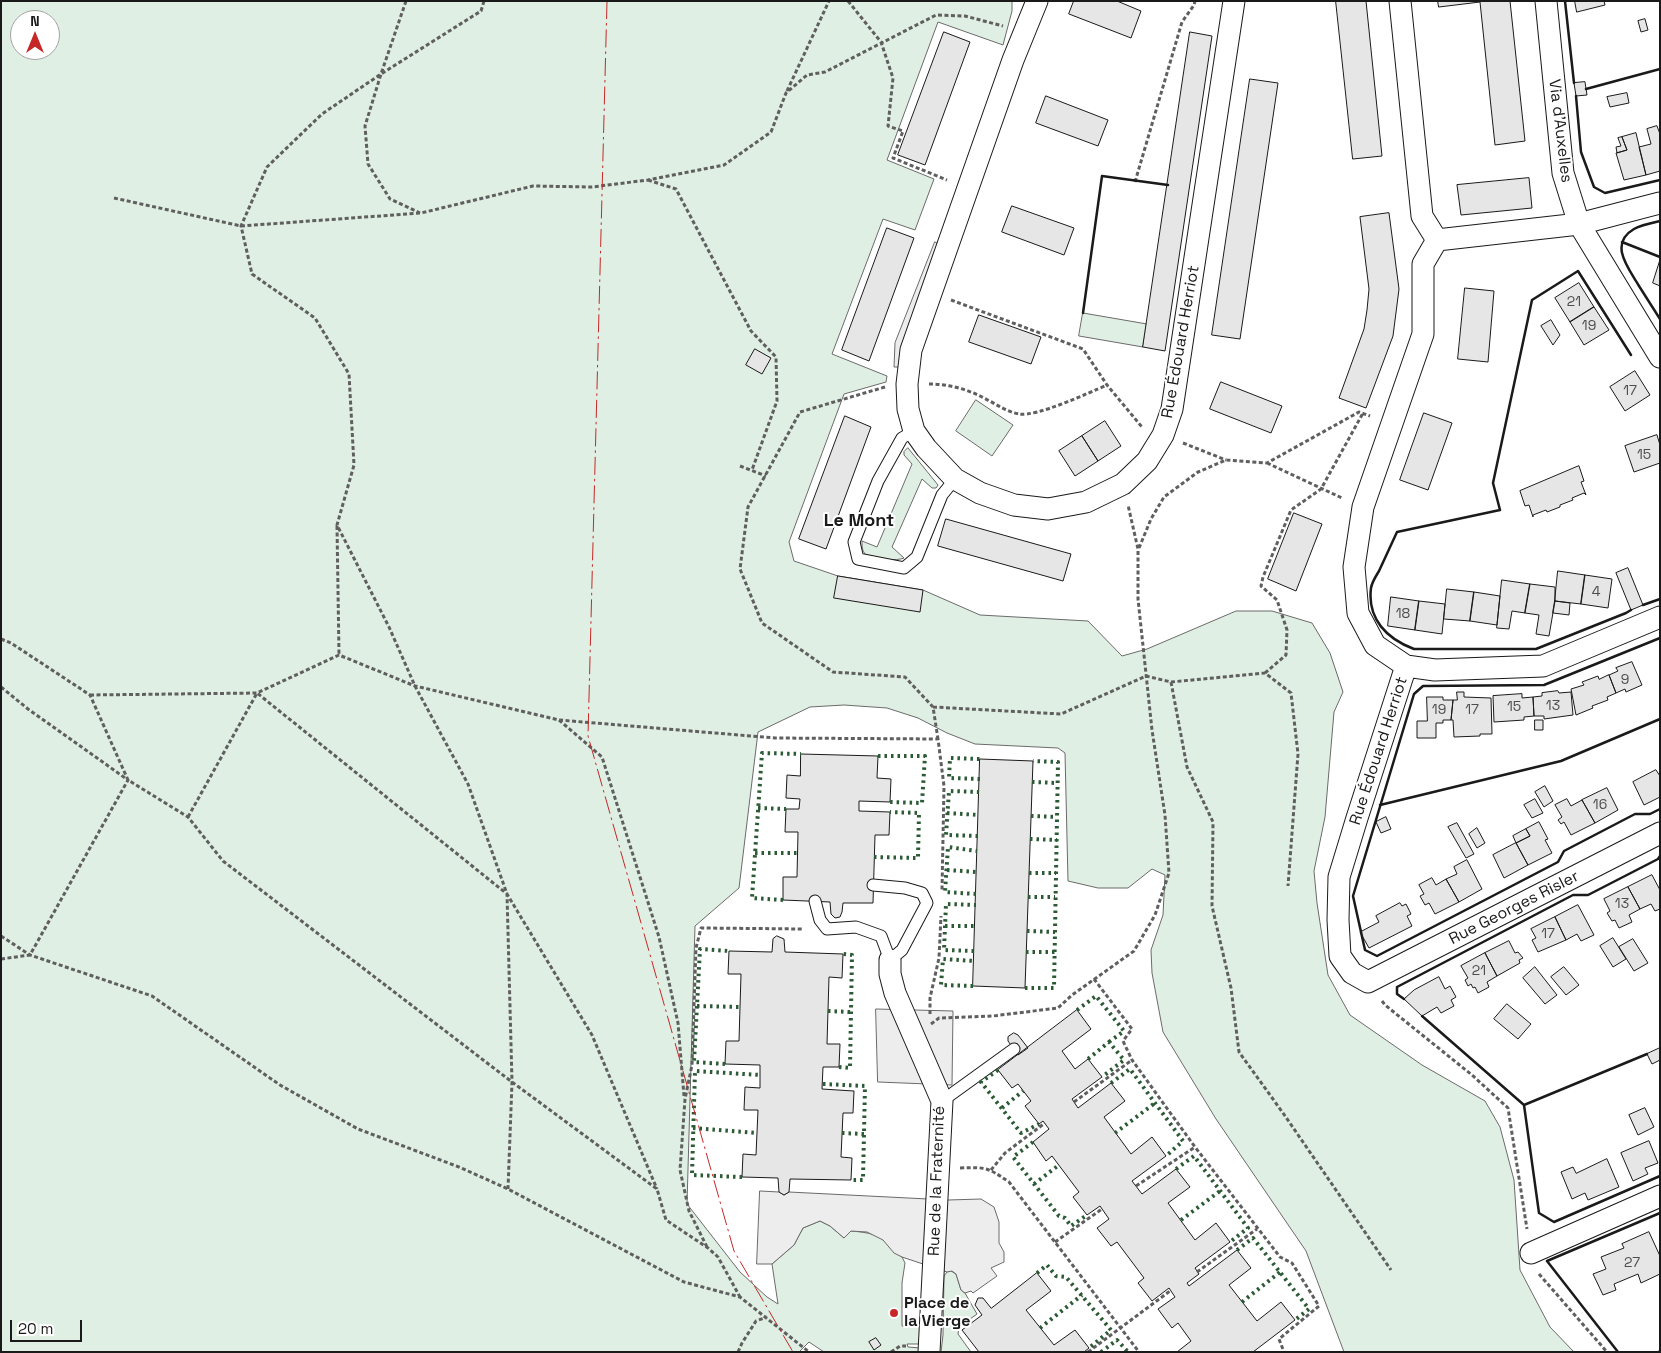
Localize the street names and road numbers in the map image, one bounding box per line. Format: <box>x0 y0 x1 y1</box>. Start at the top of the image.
street label: Via d'Auxelles <box>1544 78 1576 184</box>
street label: Rue Édouard Herriot <box>1158 264 1204 420</box>
street label: Rue Édouard Herriot <box>1346 674 1412 828</box>
street label: Rue Georges Risler <box>1446 867 1582 949</box>
street label: Rue de la Fraternité <box>925 1105 949 1257</box>

